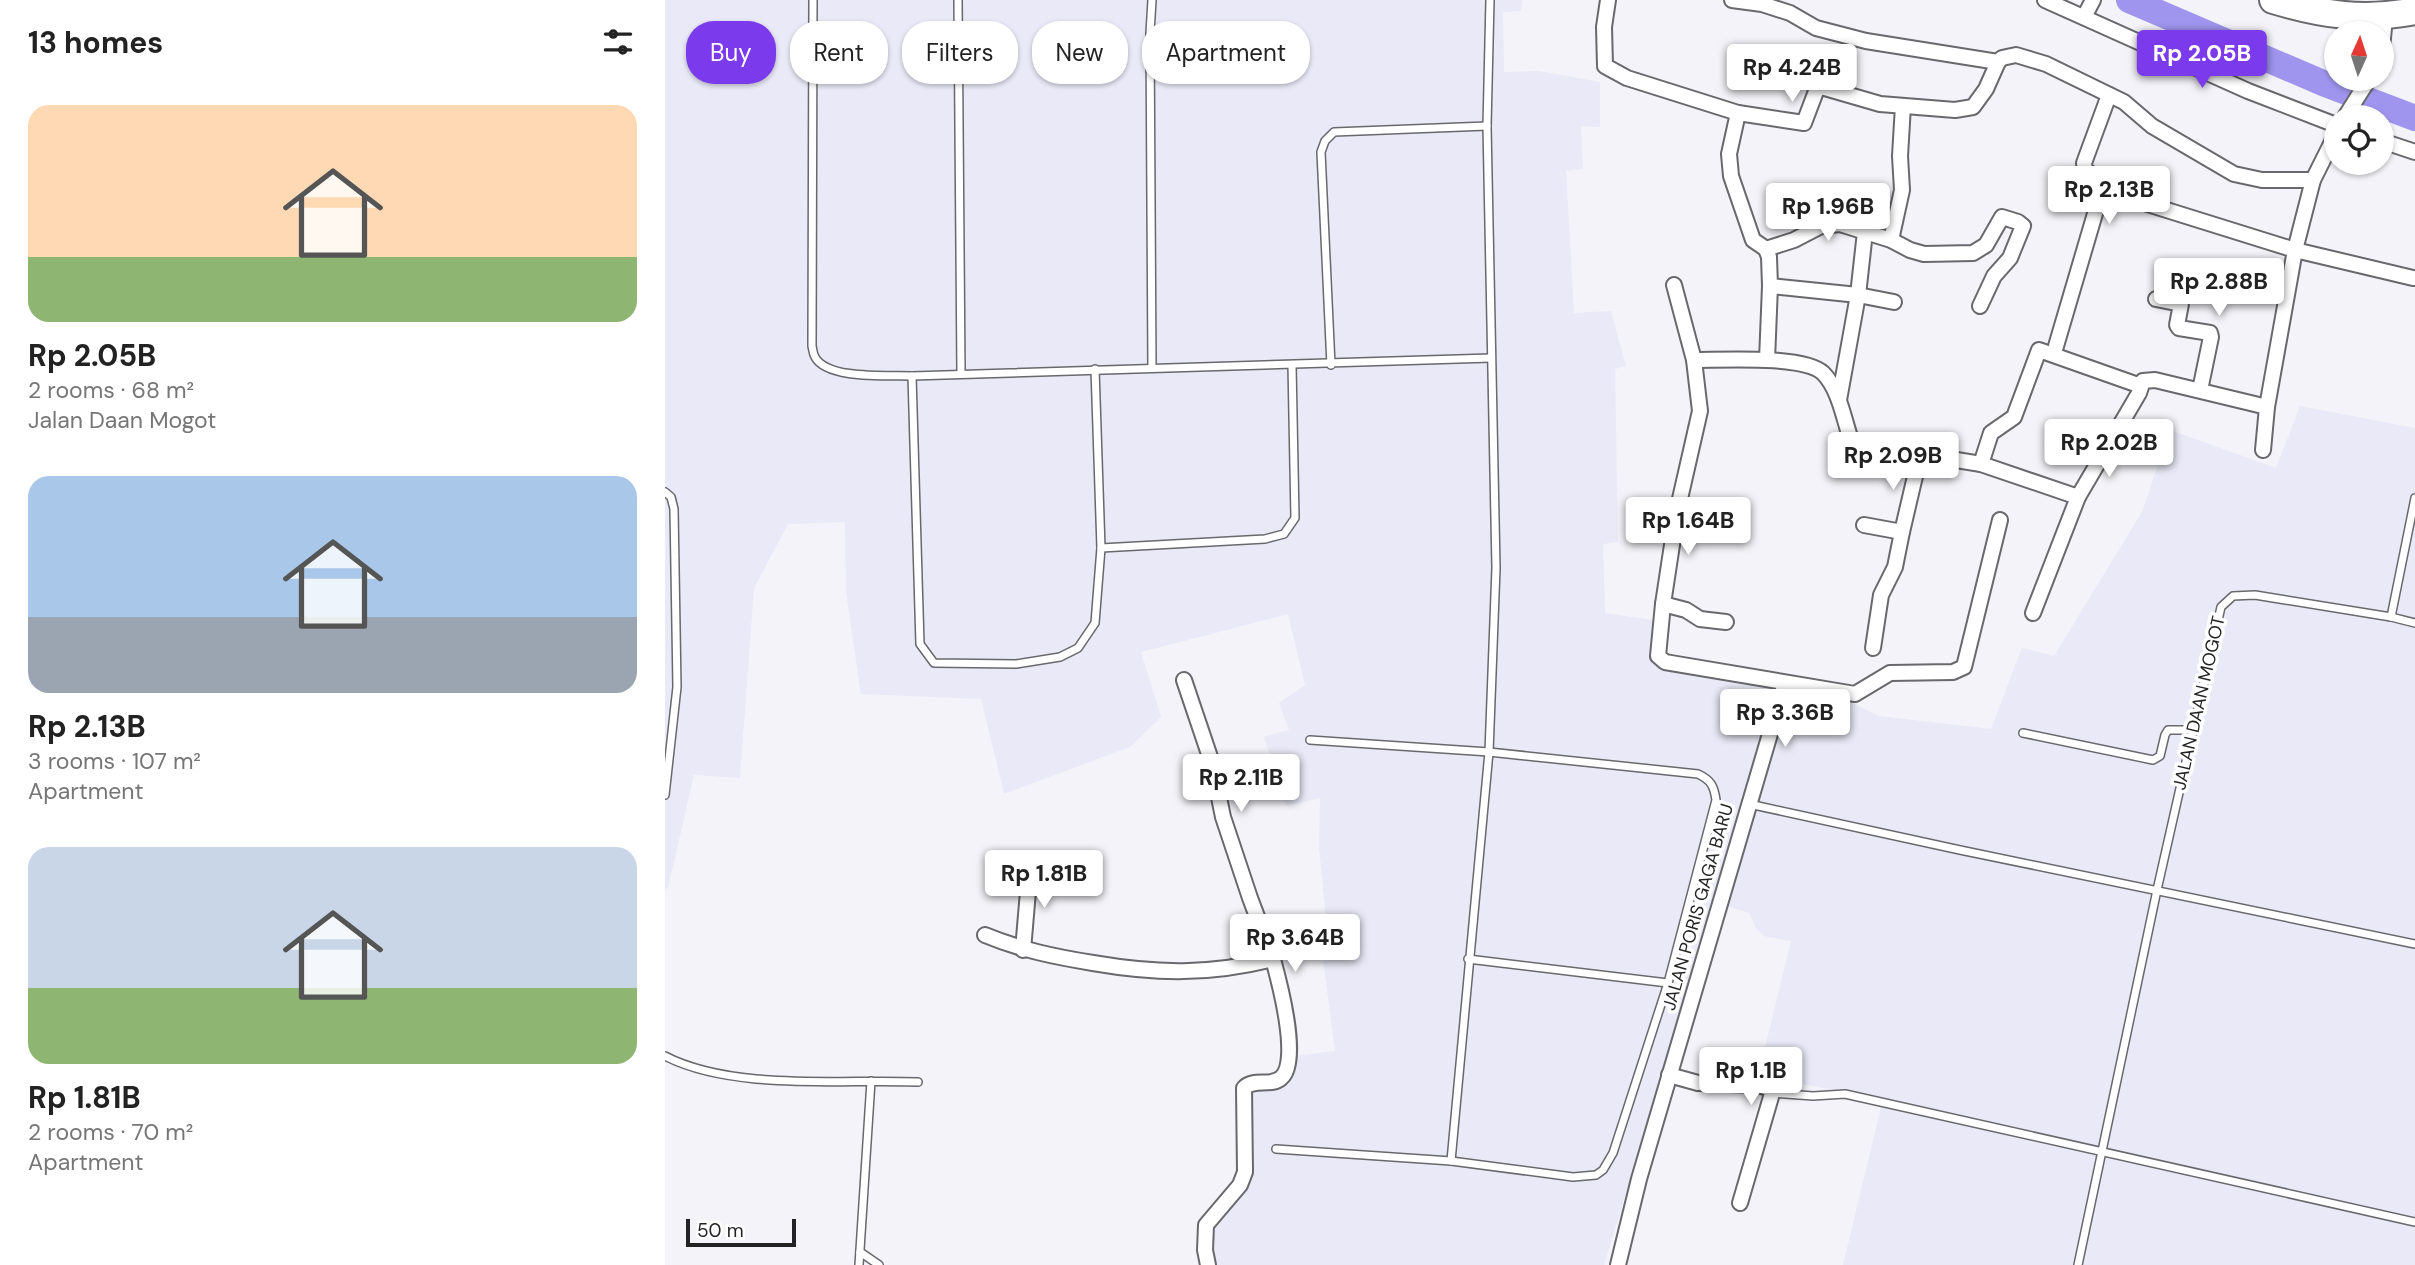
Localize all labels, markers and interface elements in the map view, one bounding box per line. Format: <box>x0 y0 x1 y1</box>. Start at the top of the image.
chip: Buy <box>686 21 776 84</box>
chip: Rent <box>790 21 888 84</box>
chip: Filters <box>902 21 1018 84</box>
chip: New <box>1032 21 1128 84</box>
chip: Apartment <box>1142 21 1310 84</box>
north arrow <box>2324 21 2394 91</box>
map controls <box>2324 21 2394 175</box>
text: 13 homes <box>28 23 163 62</box>
icon: filters <box>599 23 637 61</box>
pin: Rp 2.05B <box>2130 31 2274 90</box>
text: Rp 2.05B <box>2153 38 2251 68</box>
pin: Rp 4.24B <box>1720 44 1864 104</box>
text: Rp 4.24B <box>1743 52 1841 82</box>
button: locate <box>2324 105 2394 175</box>
icon: home <box>270 150 396 276</box>
pin: Rp 2.13B <box>2037 166 2181 226</box>
text: Rp 2.13B <box>2064 174 2154 204</box>
pin: Rp 1.96B <box>1756 184 1900 243</box>
text: Rp 1.96B <box>1782 191 1874 221</box>
pin: Rp 2.88B <box>2147 258 2291 318</box>
text: Rp 2.88B <box>2170 266 2268 296</box>
text: Rp 2.05B <box>28 336 156 375</box>
text: 2 rooms · 68 m² <box>28 375 194 405</box>
text: Jalan Daan Mogot <box>28 405 216 435</box>
pin: Rp 2.02B <box>2037 420 2181 479</box>
text: Rp 2.02B <box>2060 427 2158 457</box>
pin: Rp 2.09B <box>1821 433 1965 492</box>
text: Rp 2.09B <box>1844 440 1942 470</box>
pin: Rp 1.64B <box>1616 498 1760 557</box>
text: Rp 1.64B <box>1642 505 1734 535</box>
icon: home <box>270 521 396 647</box>
street label: JALAN DAAN MOGOT <box>2167 614 2231 792</box>
pin: Rp 3.36B <box>1713 690 1857 749</box>
text: Rp 3.36B <box>1736 697 1834 727</box>
text: Rp 2.13B <box>28 707 146 746</box>
text: 3 rooms · 107 m² <box>28 746 201 776</box>
pin: Rp 2.11B <box>1169 754 1313 814</box>
text: Rp 2.11B <box>1199 762 1283 792</box>
text: Apartment <box>28 776 143 806</box>
street label: JALAN PORIS GAGA BARU <box>1657 801 1739 1013</box>
pin: Rp 1.81B <box>972 850 1116 910</box>
text: Rp 1.81B <box>1001 858 1087 888</box>
icon: home <box>270 892 396 1018</box>
pin: Rp 3.64B <box>1223 914 1367 974</box>
text: Rp 3.64B <box>1246 922 1344 952</box>
pin: Rp 1.1B <box>1686 1048 1816 1107</box>
text: Rp 1.1B <box>1715 1055 1787 1085</box>
text: Rp 1.81B <box>28 1078 141 1117</box>
text: 2 rooms · 70 m² <box>28 1117 193 1147</box>
text: Apartment <box>28 1147 143 1177</box>
scale bar <box>686 1216 796 1248</box>
text: 50 m <box>697 1218 744 1243</box>

